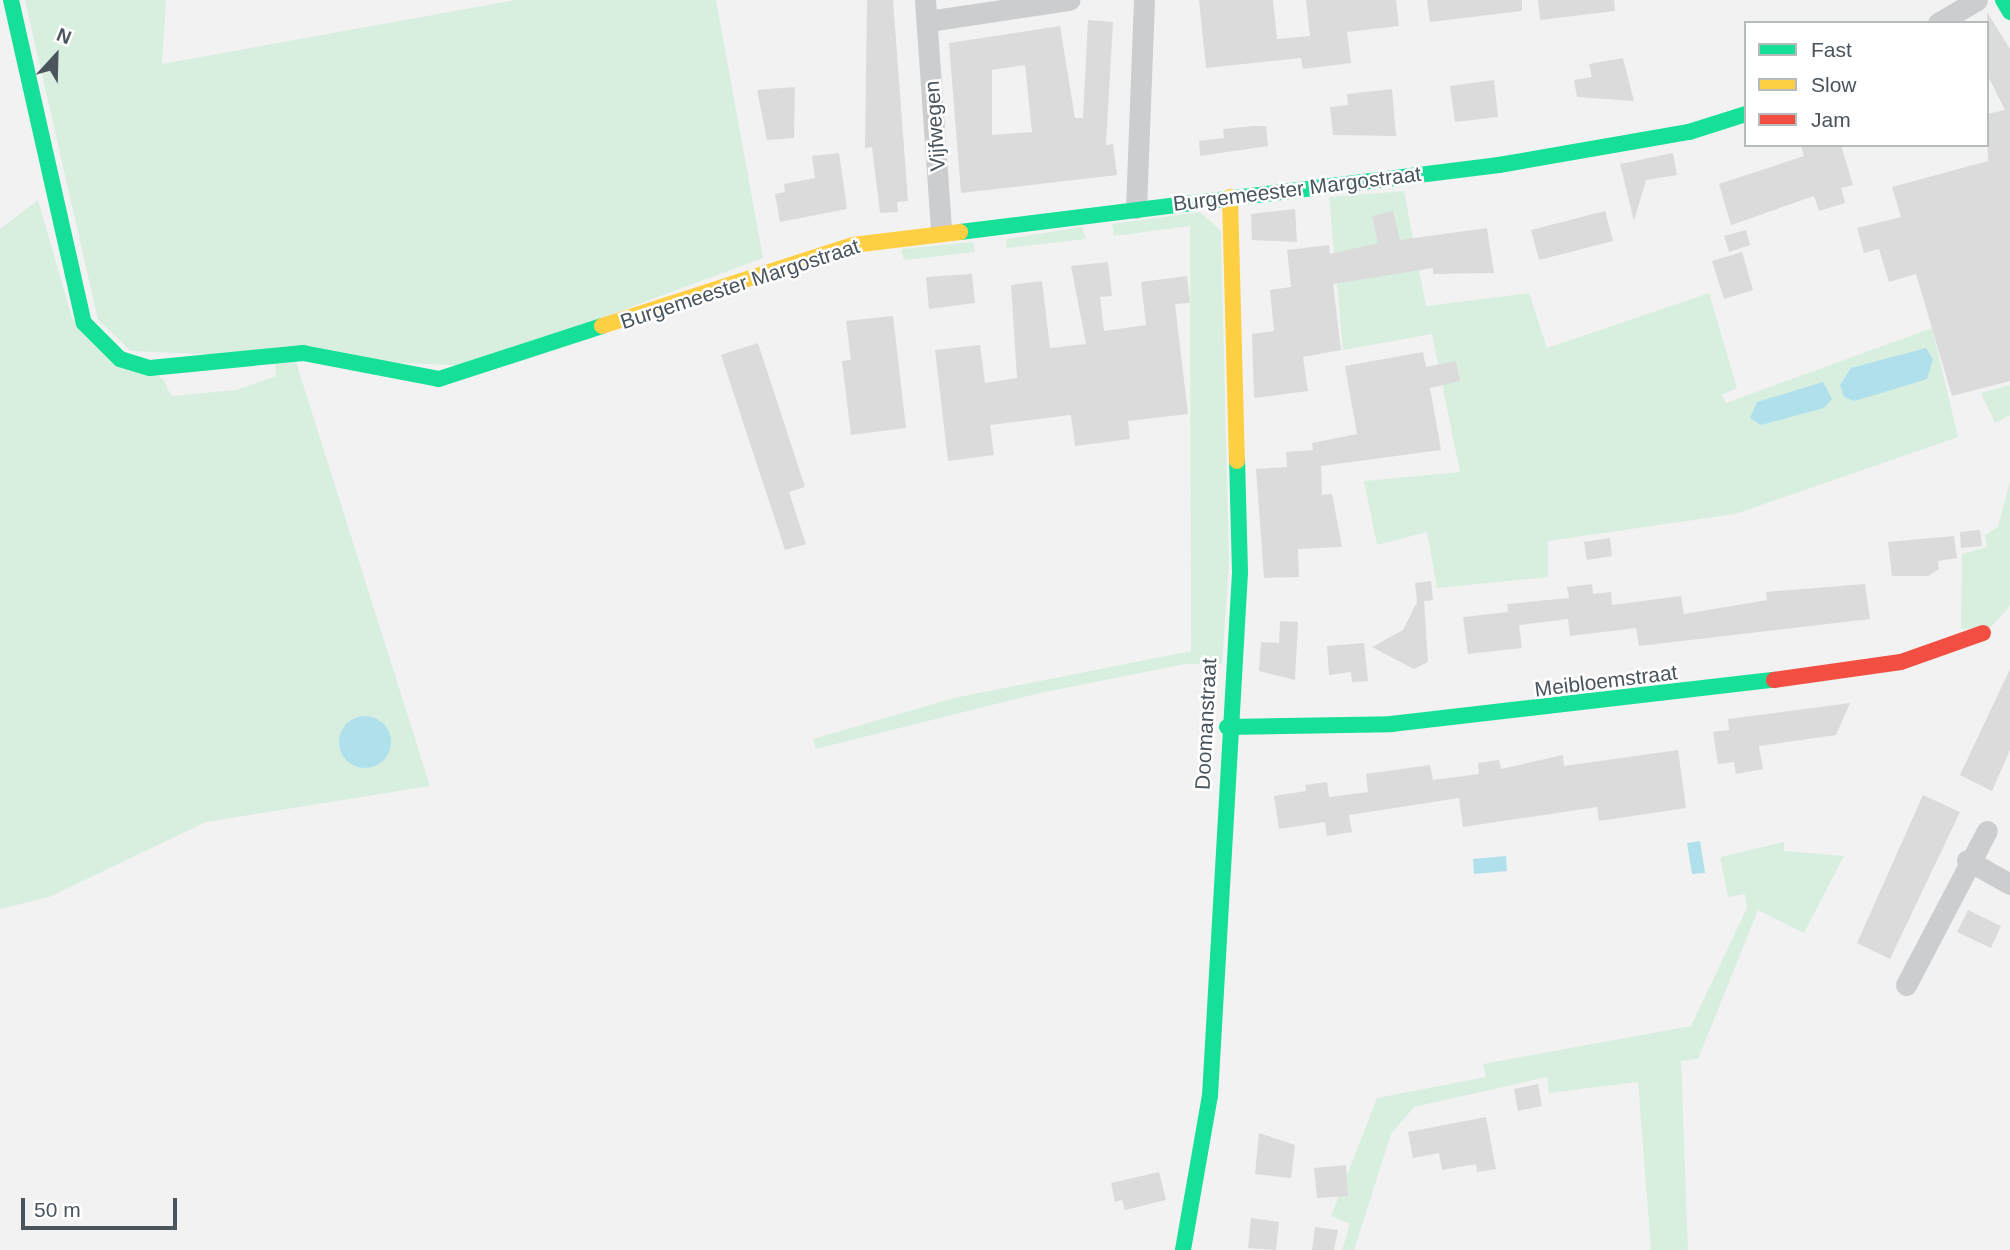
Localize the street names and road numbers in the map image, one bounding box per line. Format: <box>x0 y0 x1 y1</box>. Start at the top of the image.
street label: Vijfwegen <box>919 80 951 172</box>
street label: Burgemeester Margostraat <box>1172 161 1422 217</box>
street label: Burgemeester Margostraat <box>617 233 863 335</box>
street label: Doomanstraat <box>1190 657 1222 791</box>
street label: Meibloemstraat <box>1533 660 1679 702</box>

